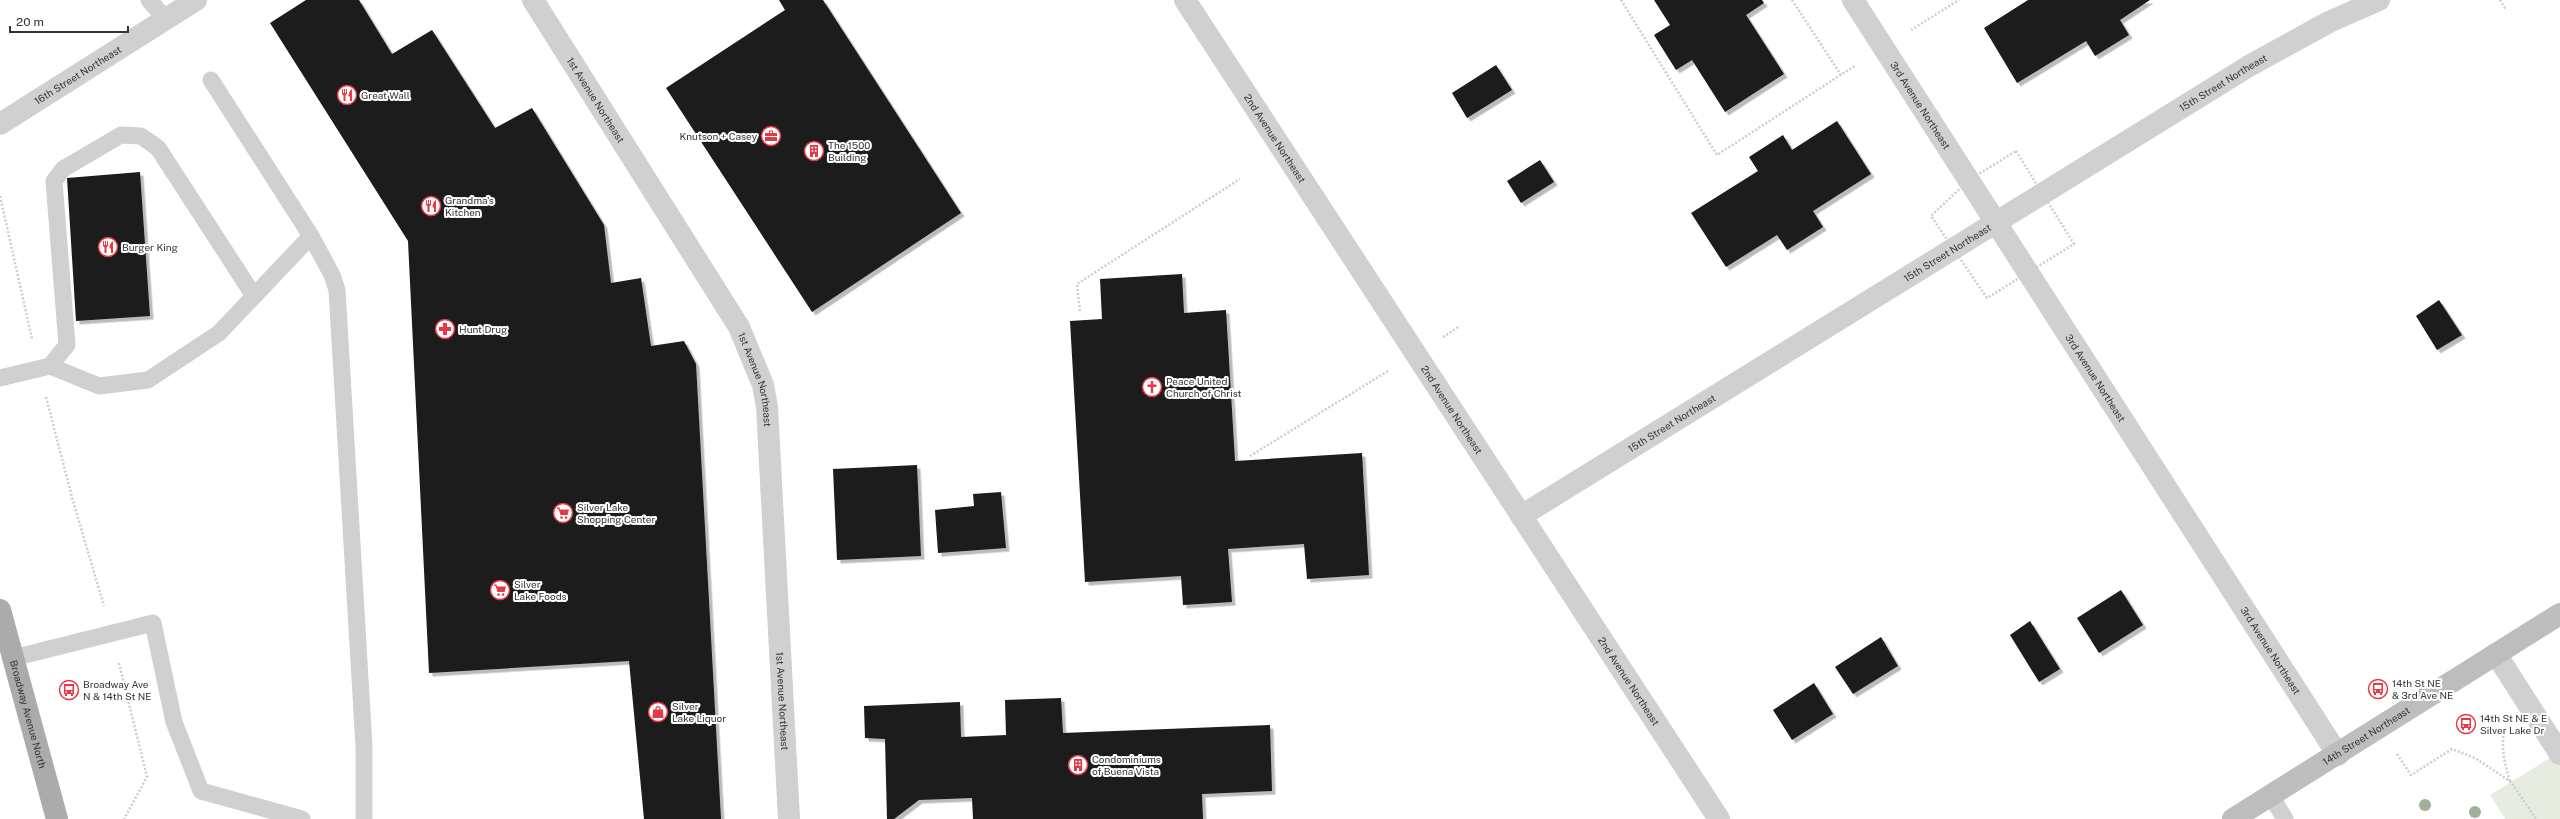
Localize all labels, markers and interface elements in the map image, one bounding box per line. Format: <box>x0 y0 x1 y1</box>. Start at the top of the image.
scale bar <box>10 8 128 34</box>
text: 20 m <box>16 15 44 29</box>
street label: 16th Street Northeast <box>32 43 124 107</box>
street label: 15th Street Northeast <box>2177 51 2269 114</box>
street label: 1st Avenue Northeast <box>565 55 627 145</box>
street label: 3rd Avenue Northeast <box>1888 59 1953 151</box>
restaurant icon: Great Wall <box>336 84 358 106</box>
place label: Great Wall <box>361 89 410 101</box>
street label: 2nd Avenue Northeast <box>1242 92 1308 185</box>
office icon: Knutson + Casey <box>760 125 782 147</box>
place label: Knutson + Casey <box>680 130 758 142</box>
place label: The 1500 Building <box>828 139 870 163</box>
building icon: The 1500 Building <box>803 140 825 162</box>
place label: Grandma's Kitchen <box>445 194 494 218</box>
restaurant icon: Grandma's Kitchen <box>420 195 442 217</box>
street label: 15th Street Northeast <box>1901 221 1993 284</box>
restaurant icon: Burger King <box>97 236 119 258</box>
place label: Burger King <box>122 241 178 253</box>
pharmacy icon: Hunt Drug <box>434 318 456 340</box>
place label: Hunt Drug <box>459 323 507 335</box>
street label: 1st Avenue Northeast <box>736 330 774 427</box>
street label: 3rd Avenue Northeast <box>2063 332 2128 424</box>
street label: 2nd Avenue Northeast <box>1419 363 1485 456</box>
place label: Peace United Church of Christ <box>1166 375 1242 399</box>
church icon: Peace United Church of Christ <box>1141 376 1163 398</box>
street label: 15th Street Northeast <box>1626 391 1718 455</box>
place label: Silver Lake Shopping Center <box>577 501 656 525</box>
supermarket icon: Silver Lake Shopping Center <box>552 502 574 524</box>
place label: Silver Lake Foods <box>514 578 567 602</box>
supermarket icon: Silver Lake Foods <box>489 579 511 601</box>
street label: 3rd Avenue Northeast <box>2238 604 2303 697</box>
street label: 2nd Avenue Northeast <box>1596 634 1662 728</box>
street label: 1st Avenue Northeast <box>774 651 791 751</box>
street label: Broadway Avenue North <box>8 659 49 770</box>
place label: 14th St NE & 3rd Ave NE <box>2392 677 2453 701</box>
place label: Broadway Ave N & 14th St NE <box>83 678 152 702</box>
bus stop icon: 14th St NE & 3rd Ave NE <box>2367 678 2389 700</box>
bus stop icon: Broadway Ave N & 14th St NE <box>58 679 80 701</box>
place label: Silver Lake Liquor <box>672 700 726 724</box>
shop icon: Silver Lake Liquor <box>647 701 669 723</box>
street label: 14th Street Northeast <box>2320 704 2412 767</box>
place label: 14th St NE & E Silver Lake Dr <box>2480 712 2547 736</box>
bus stop icon: 14th St NE & E Silver Lake Dr <box>2455 713 2477 735</box>
place label: Condominiums of Buena Vista <box>1092 753 1161 777</box>
building icon: Condominiums of Buena Vista <box>1067 754 1089 776</box>

